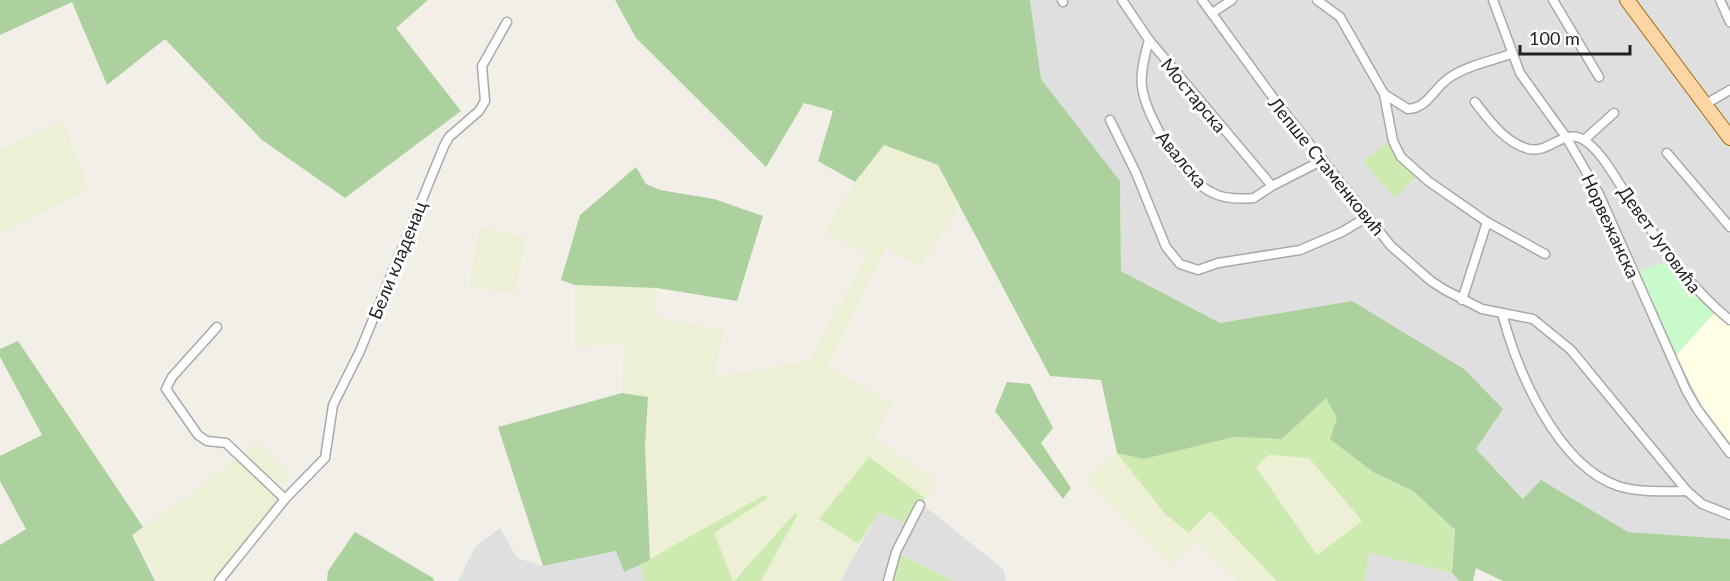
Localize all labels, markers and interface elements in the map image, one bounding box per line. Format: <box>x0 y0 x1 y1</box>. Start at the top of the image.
scale bar <box>1520 18 1630 56</box>
text: 100 m <box>1529 27 1580 49</box>
street label: Мостарска <box>1157 53 1231 137</box>
street label: Лепше Стаменковић <box>1264 92 1390 240</box>
street label: Авалска <box>1152 126 1212 192</box>
street label: Норвежанска <box>1577 170 1645 282</box>
street label: Девет Југовића <box>1614 181 1706 297</box>
street label: Бели кладенац <box>363 198 431 322</box>

